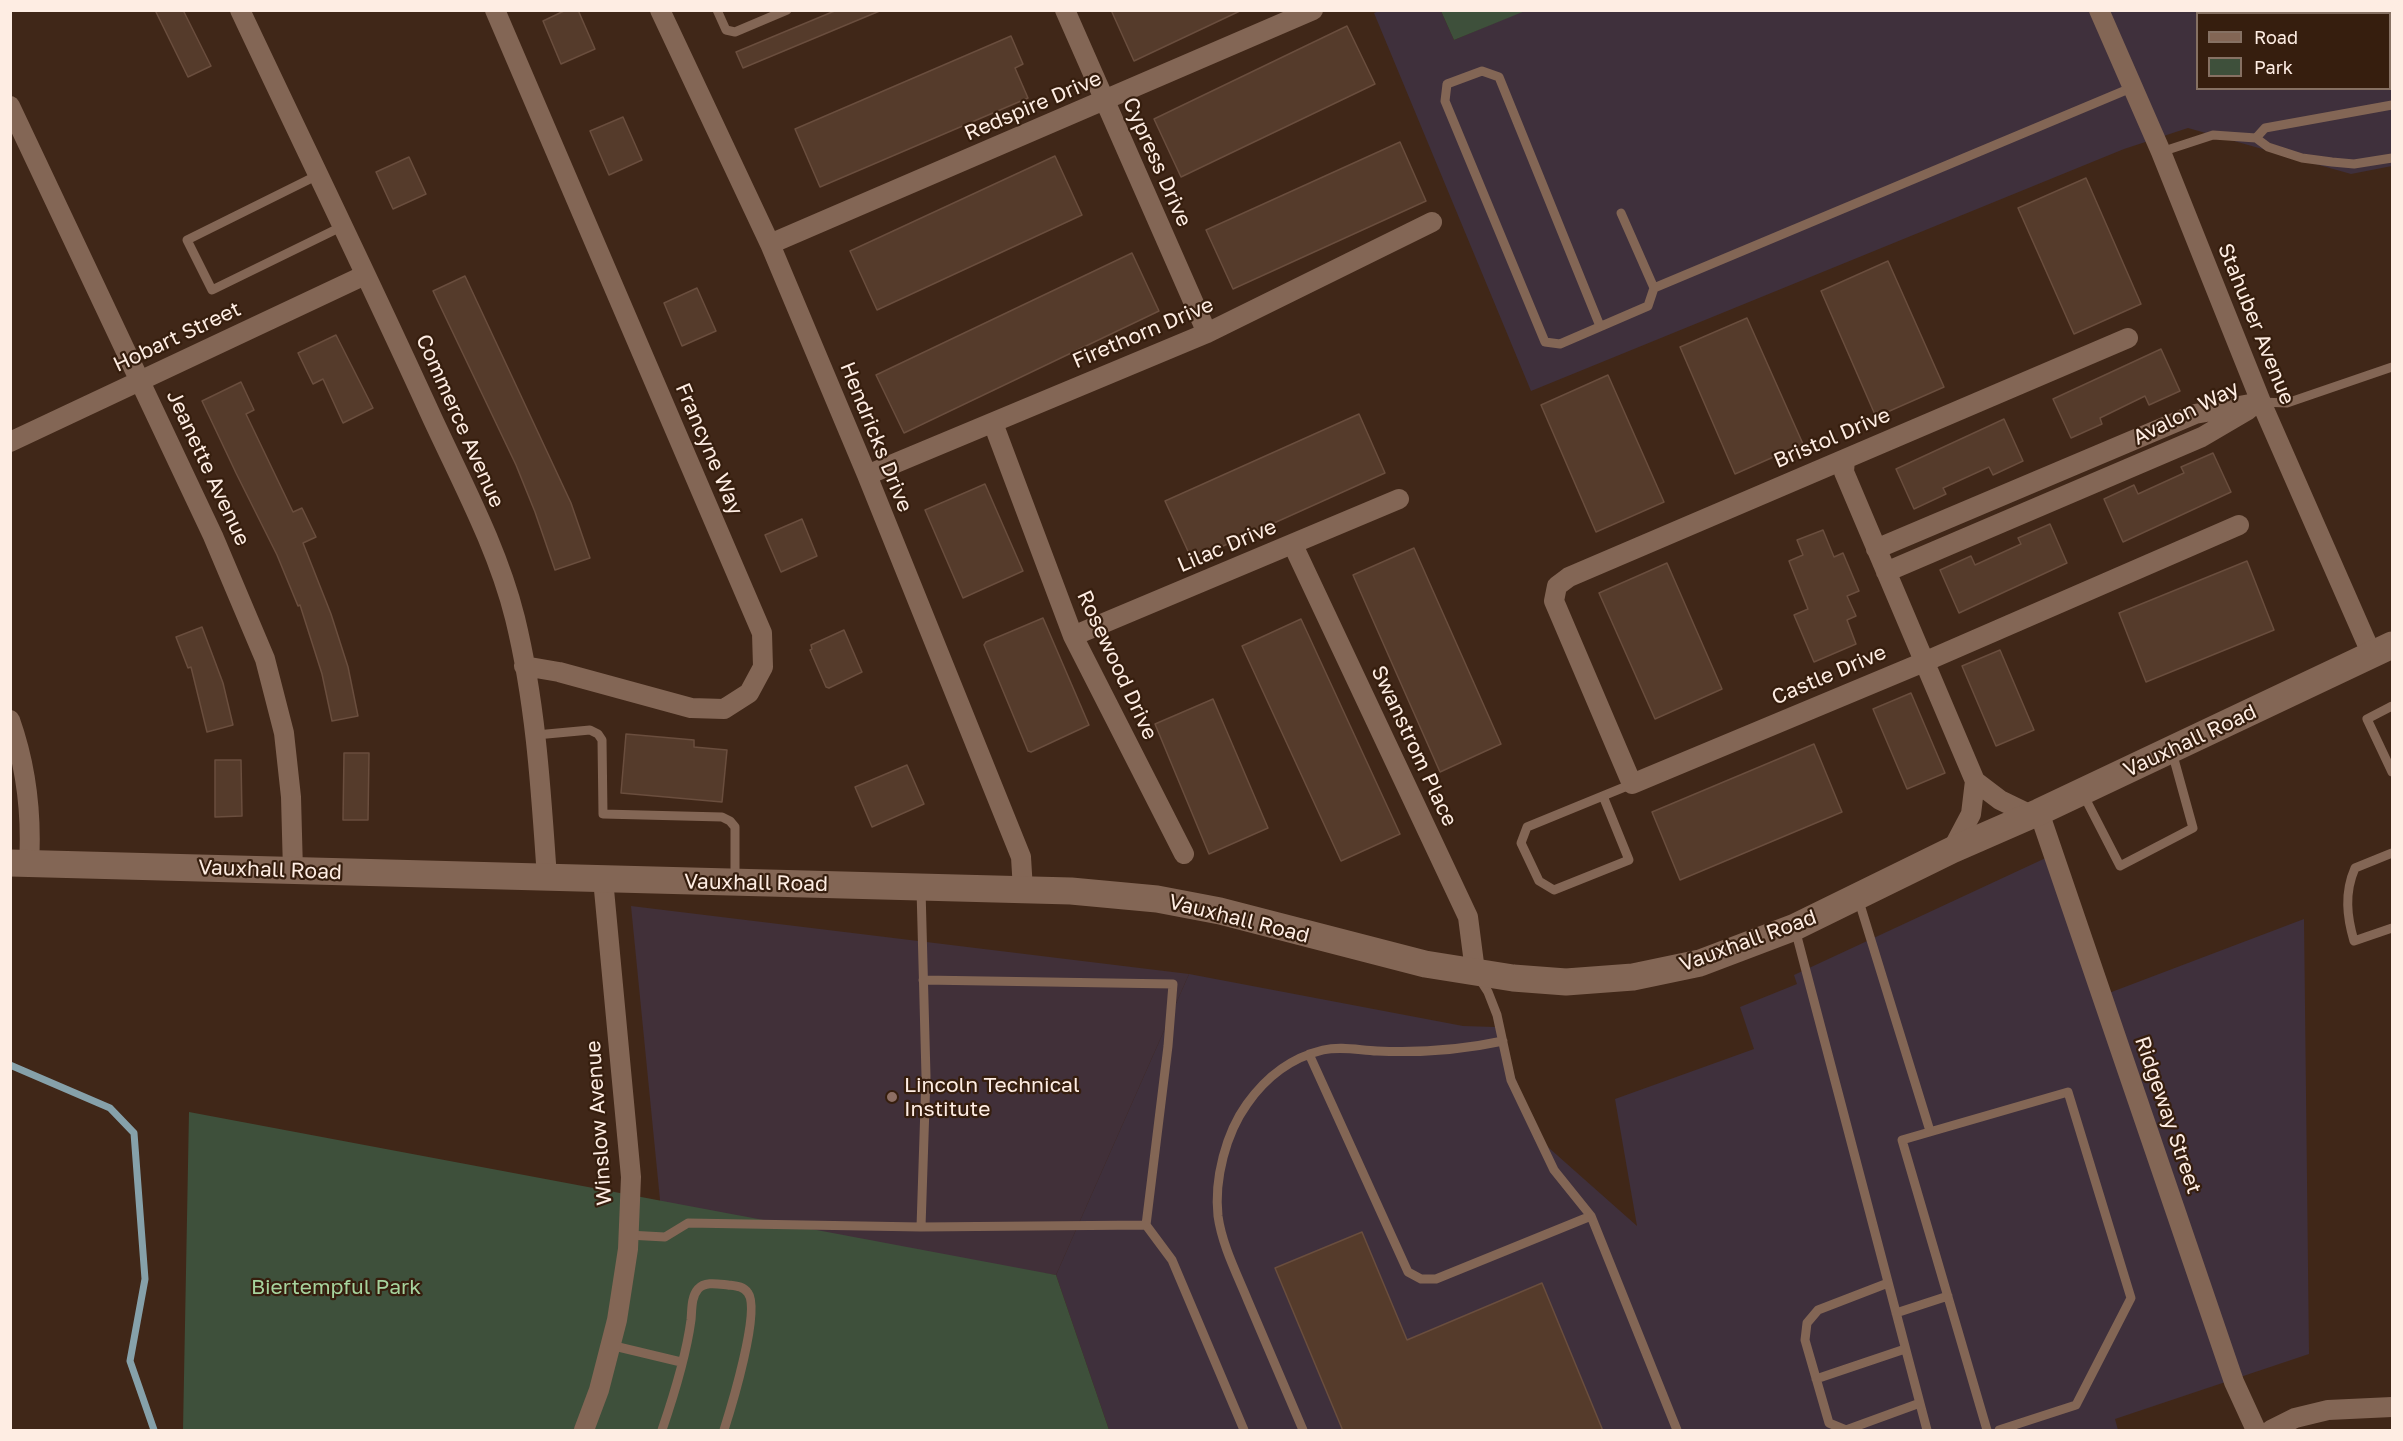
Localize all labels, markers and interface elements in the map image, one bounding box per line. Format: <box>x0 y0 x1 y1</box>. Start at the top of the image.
legend <box>2196 12 2391 90</box>
text: Road <box>2254 26 2298 48</box>
text: Park <box>2254 56 2293 78</box>
street label: Redspire Drive <box>961 66 1105 146</box>
street label: Cypress Drive <box>1117 94 1197 230</box>
street label: Stahuber Avenue <box>2212 240 2300 408</box>
street label: Firethorn Drive <box>1069 292 1217 374</box>
street label: Hobart Street <box>109 296 245 378</box>
street label: Commerce Avenue <box>410 330 510 512</box>
street label: Hendricks Drive <box>834 358 918 516</box>
street label: Avalon Way <box>2129 376 2243 450</box>
street label: Francyne Way <box>670 379 748 519</box>
street label: Jeanette Avenue <box>161 386 255 550</box>
street label: Bristol Drive <box>1770 402 1894 474</box>
street label: Lilac Drive <box>1174 514 1280 578</box>
street label: Rosewood Drive <box>1071 586 1163 744</box>
street label: Castle Drive <box>1768 640 1890 710</box>
street label: Swanstrom Place <box>1366 662 1462 830</box>
street label: Vauxhall Road <box>2119 699 2261 783</box>
street label: Vauxhall Road <box>198 855 342 885</box>
street label: Vauxhall Road <box>684 869 828 897</box>
street label: Vauxhall Road <box>1166 889 1312 949</box>
street label: Vauxhall Road <box>1676 905 1820 977</box>
street label: Ridgeway Street <box>2129 1033 2207 1197</box>
street label: Winslow Avenue <box>581 1040 617 1206</box>
place label: Lincoln Technical Institute <box>904 1072 1080 1122</box>
marker: Lincoln Technical Institute <box>885 1090 899 1104</box>
park label: Biertempful Park <box>251 1274 421 1300</box>

